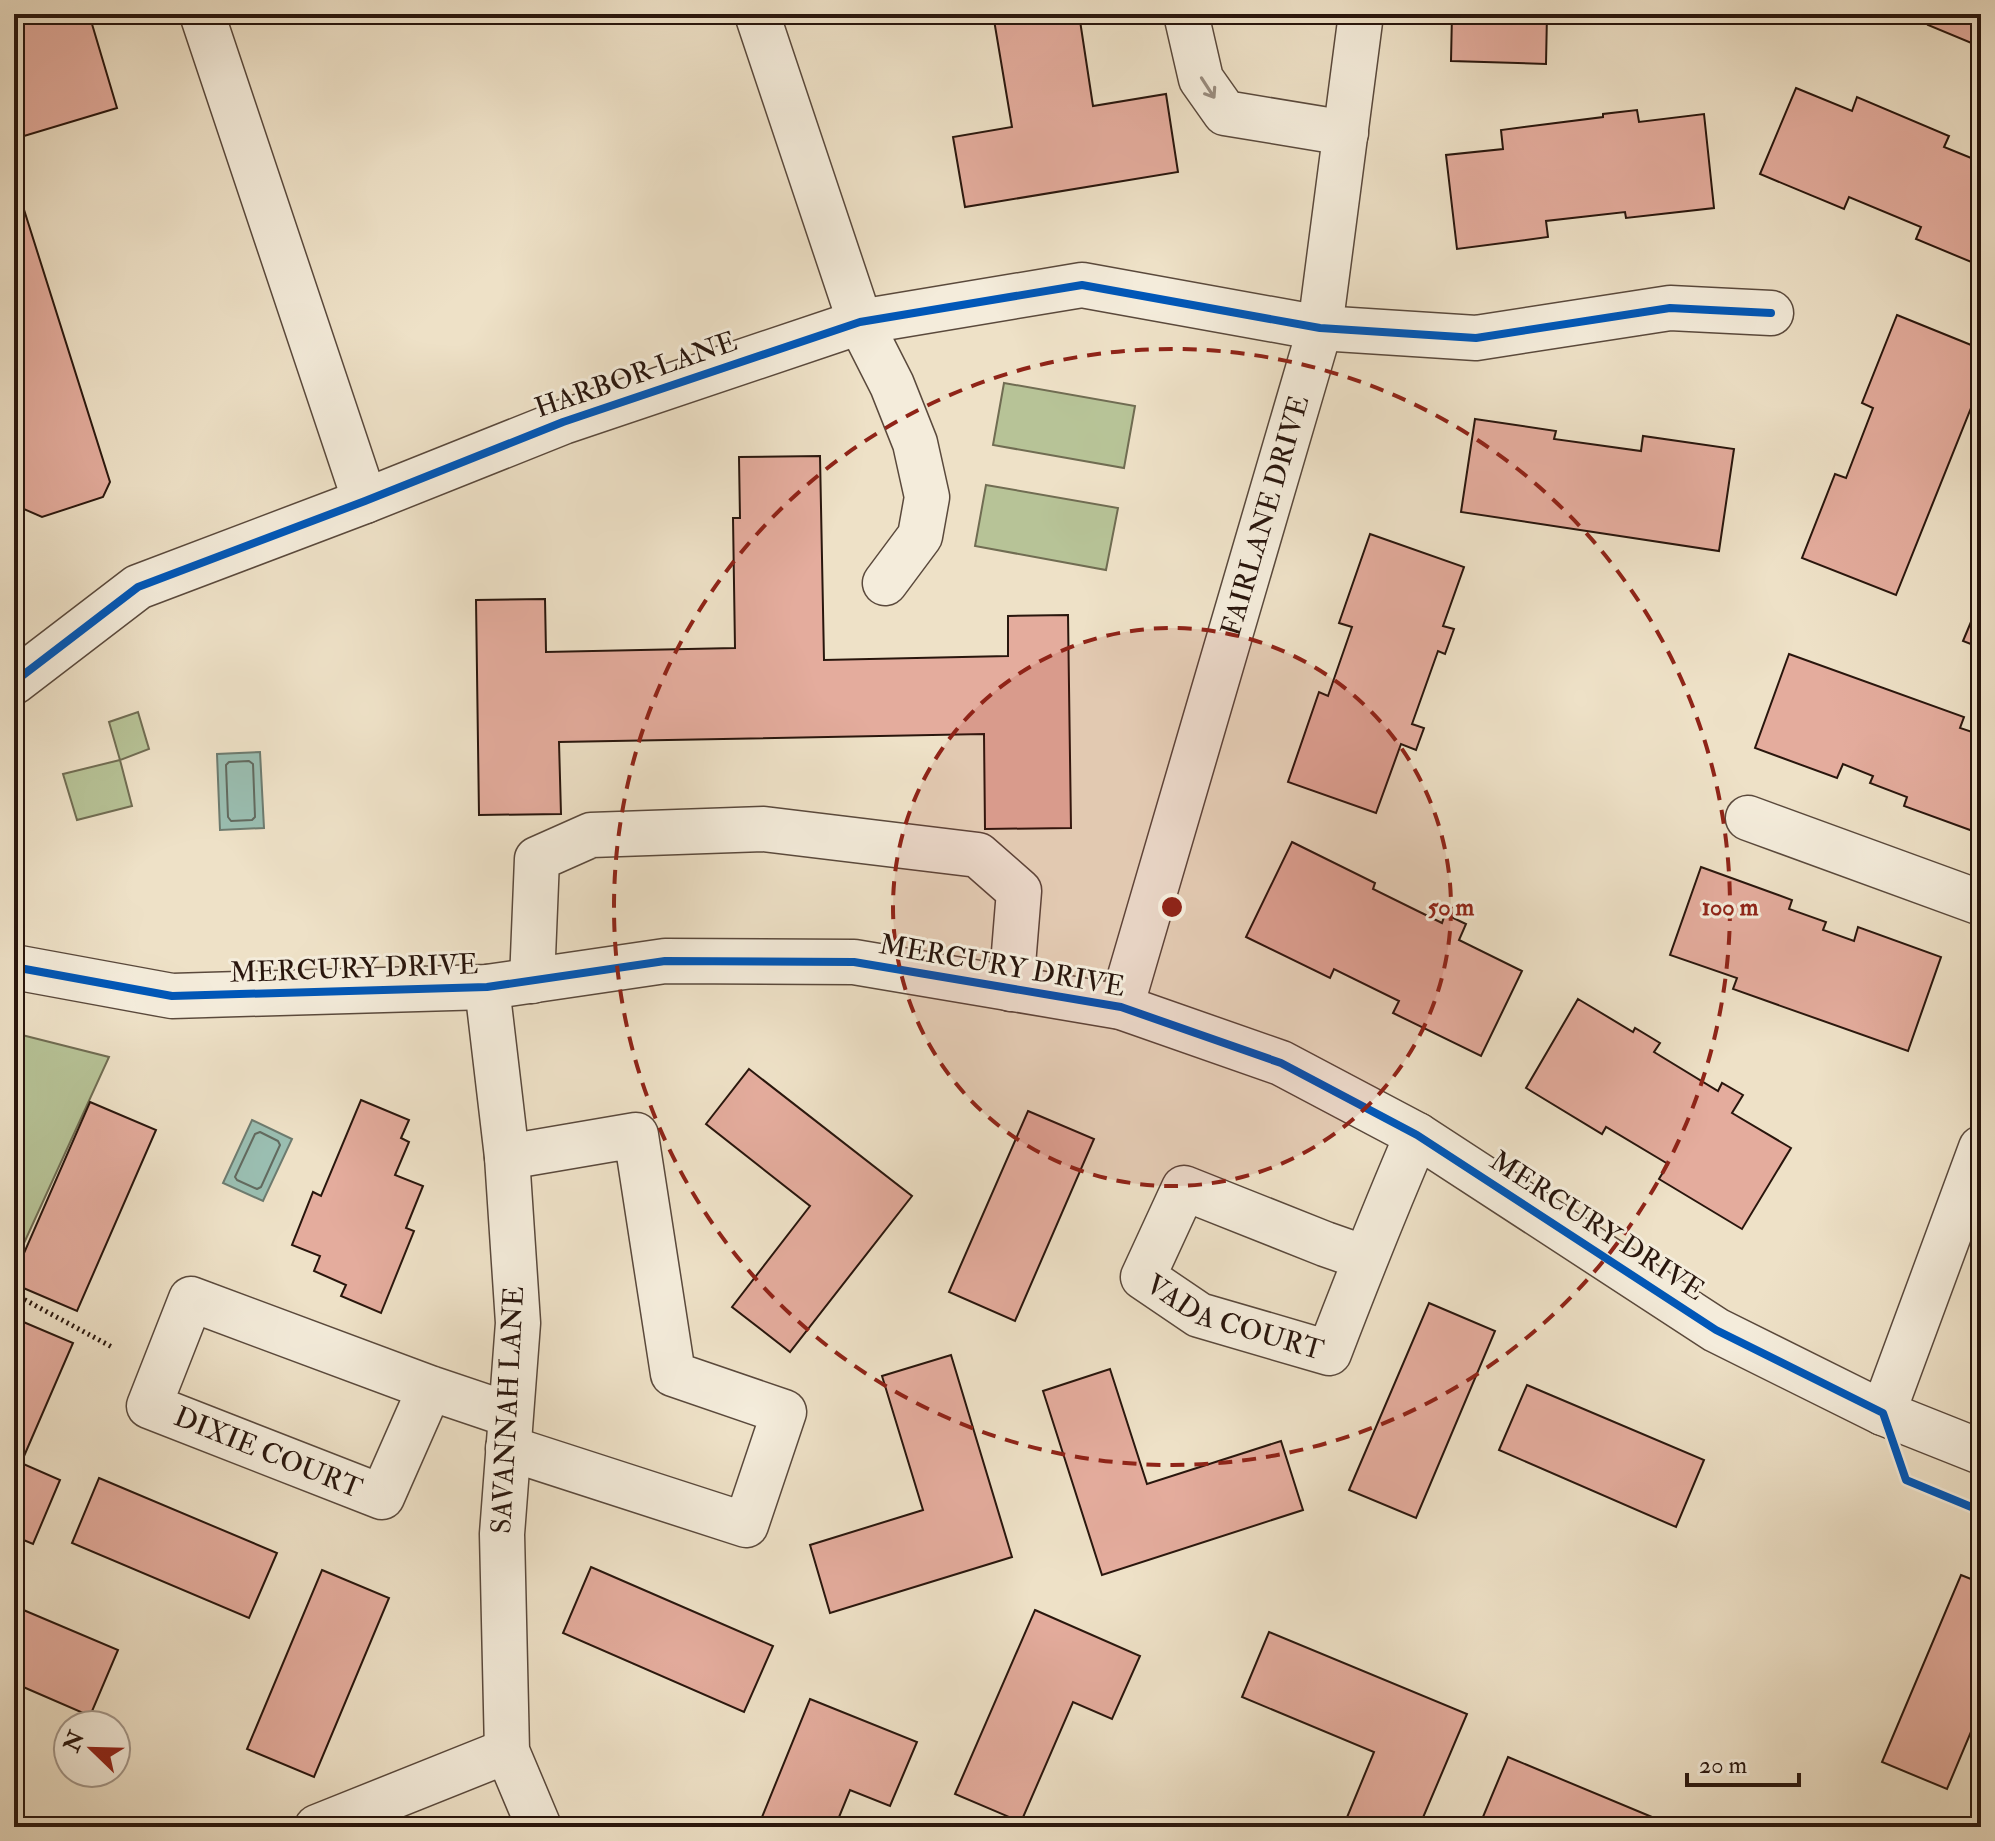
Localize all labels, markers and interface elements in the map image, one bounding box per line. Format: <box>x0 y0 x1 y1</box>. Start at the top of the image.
one-way arrow <box>1200 76 1216 99</box>
street label: HARBOR LANE <box>530 324 742 426</box>
street label: FAIRLANE DRIVE <box>1213 391 1317 640</box>
text: 50 m <box>1428 892 1475 923</box>
text: 100 m <box>1702 892 1759 923</box>
centre of rings <box>1158 893 1186 921</box>
street label: MERCURY DRIVE <box>876 927 1128 1005</box>
street label: MERCURY DRIVE <box>229 947 479 991</box>
street label: MERCURY DRIVE <box>1483 1144 1711 1308</box>
street label: VADA COURT <box>1139 1267 1328 1368</box>
street label: SAVANNAH LANE <box>484 1285 532 1535</box>
street label: DIXIE COURT <box>169 1399 367 1507</box>
north arrow <box>52 1709 132 1789</box>
text: N <box>57 1727 91 1757</box>
scale bar <box>1687 1737 1799 1787</box>
text: 20 m <box>1699 1750 1748 1781</box>

